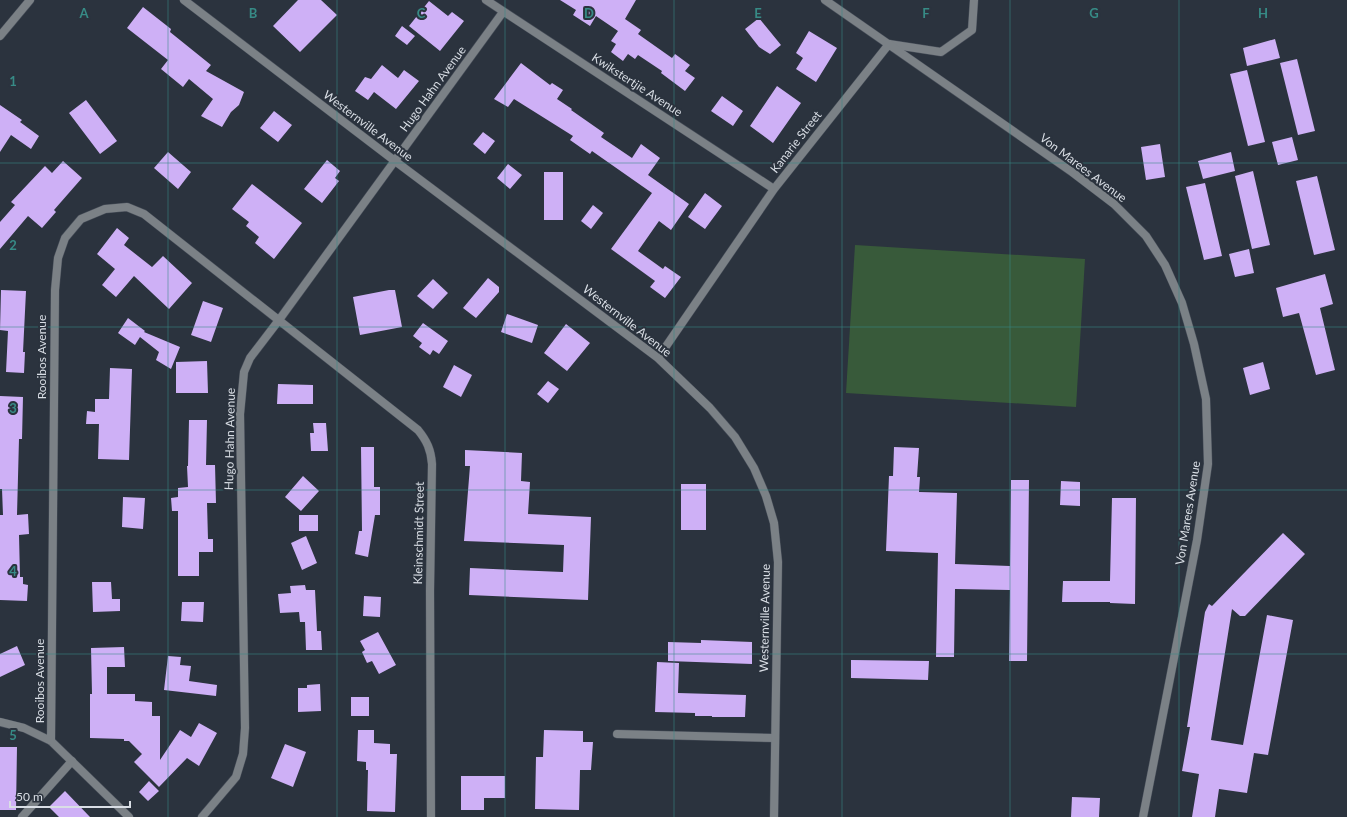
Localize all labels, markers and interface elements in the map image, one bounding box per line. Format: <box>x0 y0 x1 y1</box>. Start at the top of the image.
text: A <box>78 5 89 21</box>
text: B <box>249 5 258 21</box>
text: C <box>417 5 426 21</box>
text: D <box>584 5 594 21</box>
text: E <box>754 5 762 21</box>
text: F <box>922 5 930 21</box>
text: G <box>1089 5 1099 21</box>
text: H <box>1258 5 1268 21</box>
street label: Hugo Hahn Avenue <box>396 43 469 135</box>
street label: Kwikstertjie Avenue <box>589 50 685 119</box>
text: 1 <box>9 73 17 89</box>
street label: Westernville Avenue <box>321 87 416 164</box>
street label: Kanarie Street <box>767 107 825 176</box>
street label: Von Marees Avenue <box>1037 130 1130 205</box>
text: 2 <box>9 237 17 253</box>
street label: Westernville Avenue <box>580 281 675 360</box>
street label: Rooibos Avenue <box>34 315 49 399</box>
street label: Hugo Hahn Avenue <box>221 388 238 490</box>
text: 3 <box>9 400 17 416</box>
street label: Von Marees Avenue <box>1172 460 1203 566</box>
street label: Kleinschmidt Street <box>410 481 427 584</box>
text: 4 <box>9 563 17 579</box>
street label: Westernville Avenue <box>756 564 773 672</box>
street label: Rooibos Avenue <box>32 639 47 723</box>
text: 5 <box>9 727 17 743</box>
scale bar <box>10 783 130 809</box>
text: 50 m <box>16 789 43 804</box>

